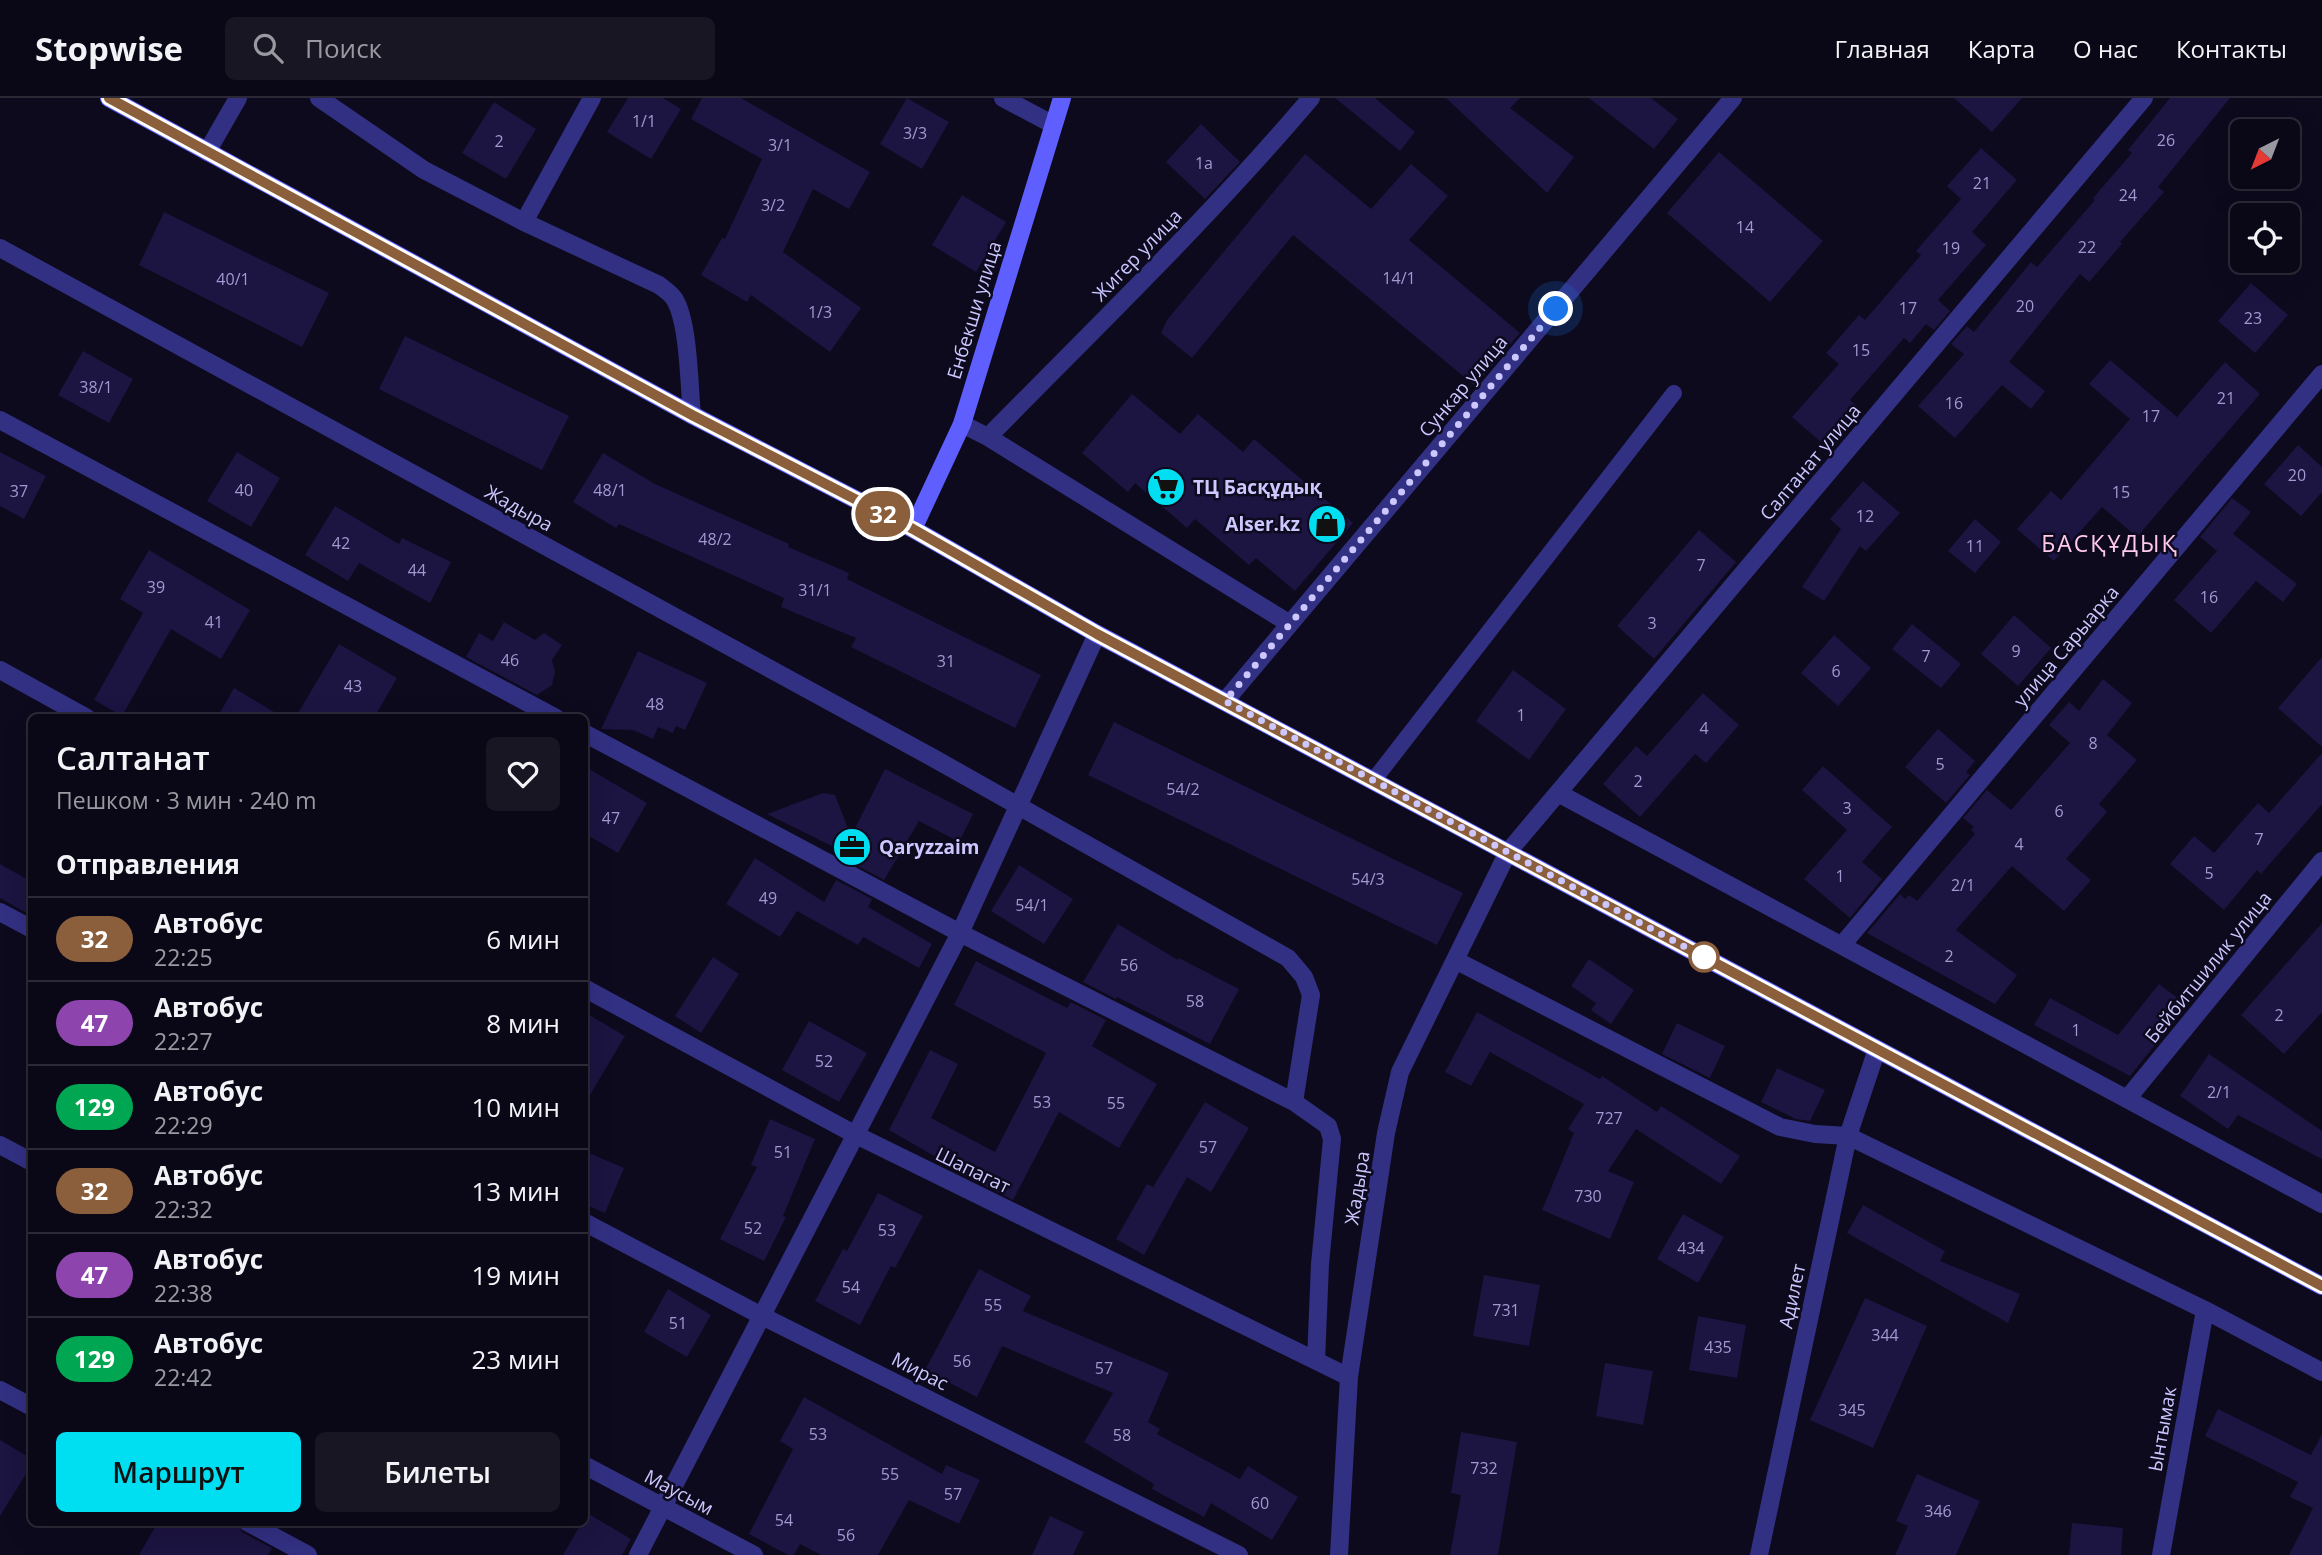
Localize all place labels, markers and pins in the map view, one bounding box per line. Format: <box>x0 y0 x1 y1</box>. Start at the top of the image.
supermarket icon: ТЦ Басқұдық <box>1145 466 1187 508</box>
place label: ТЦ Басқұдық <box>1193 474 1322 500</box>
shop icon: Alser.kz <box>1306 503 1348 545</box>
place label: Alser.kz <box>1225 511 1300 537</box>
office icon: Qaryzzaim <box>831 826 873 868</box>
place label: Qaryzzaim <box>879 834 980 860</box>
unlabelled marker <box>1689 942 1719 972</box>

